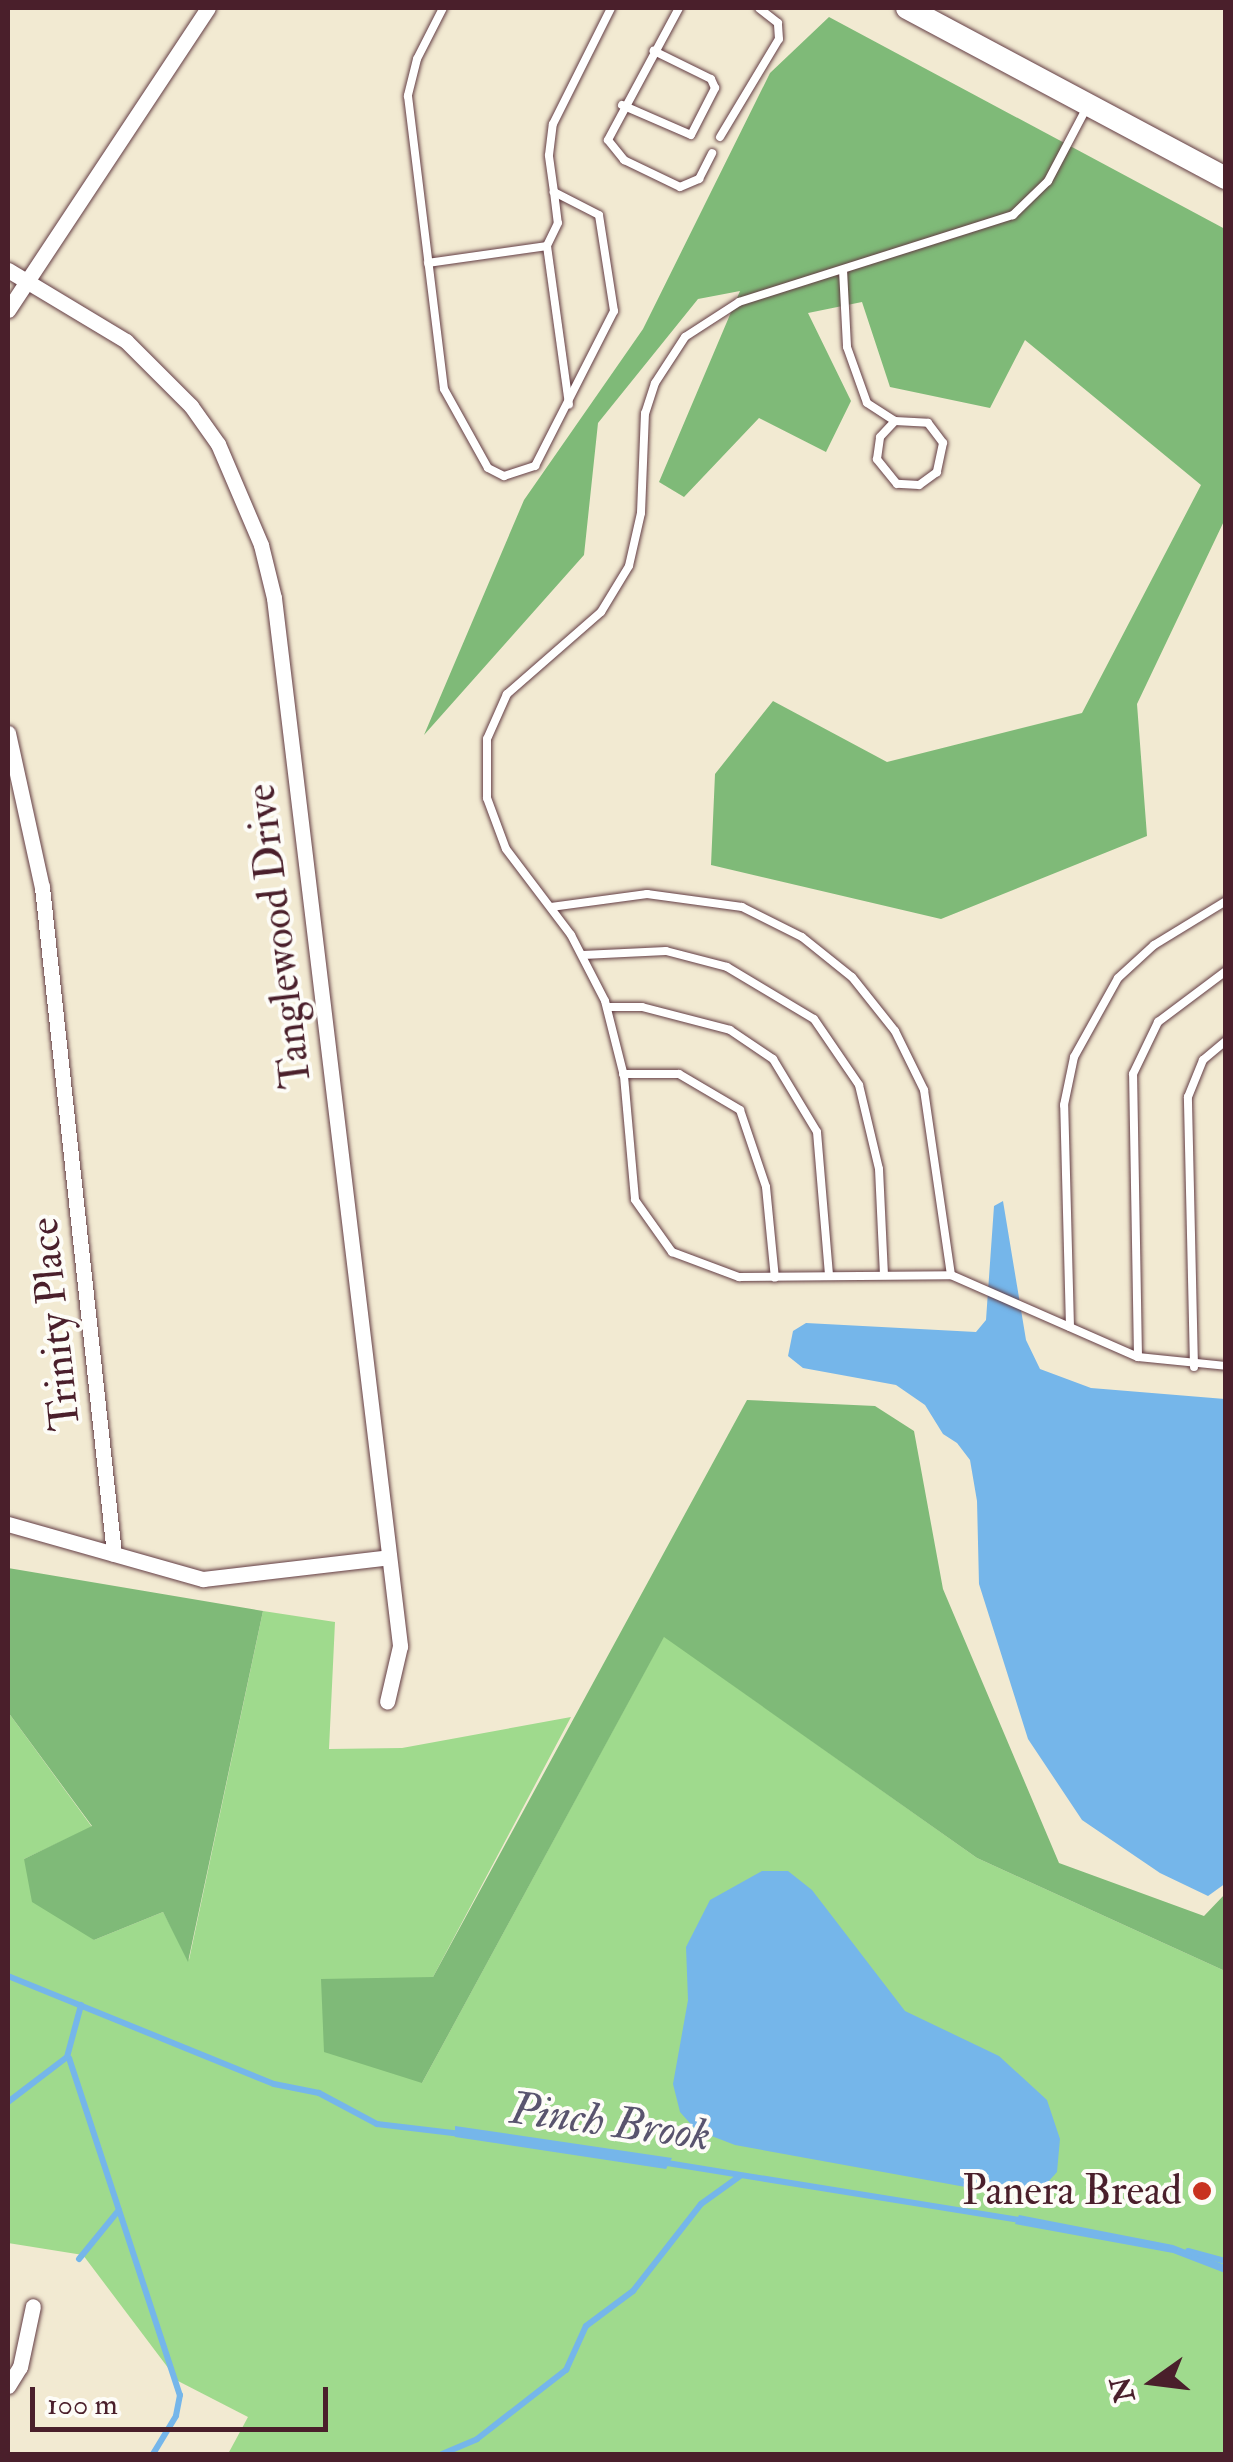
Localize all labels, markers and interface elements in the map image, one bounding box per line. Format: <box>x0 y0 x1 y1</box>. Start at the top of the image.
street label: Tanglewood Drive <box>235 781 323 1091</box>
street label: Trinity Place <box>19 1215 91 1433</box>
water label: Pinch Brook <box>506 2082 714 2164</box>
place label: Panera Bread <box>962 2166 1182 2216</box>
marker: Panera Bread <box>1191 2180 1213 2202</box>
north arrow <box>1103 2332 1203 2432</box>
scale bar <box>35 2367 332 2429</box>
text: N <box>1103 2373 1143 2406</box>
text: 100 m <box>47 2386 118 2423</box>

